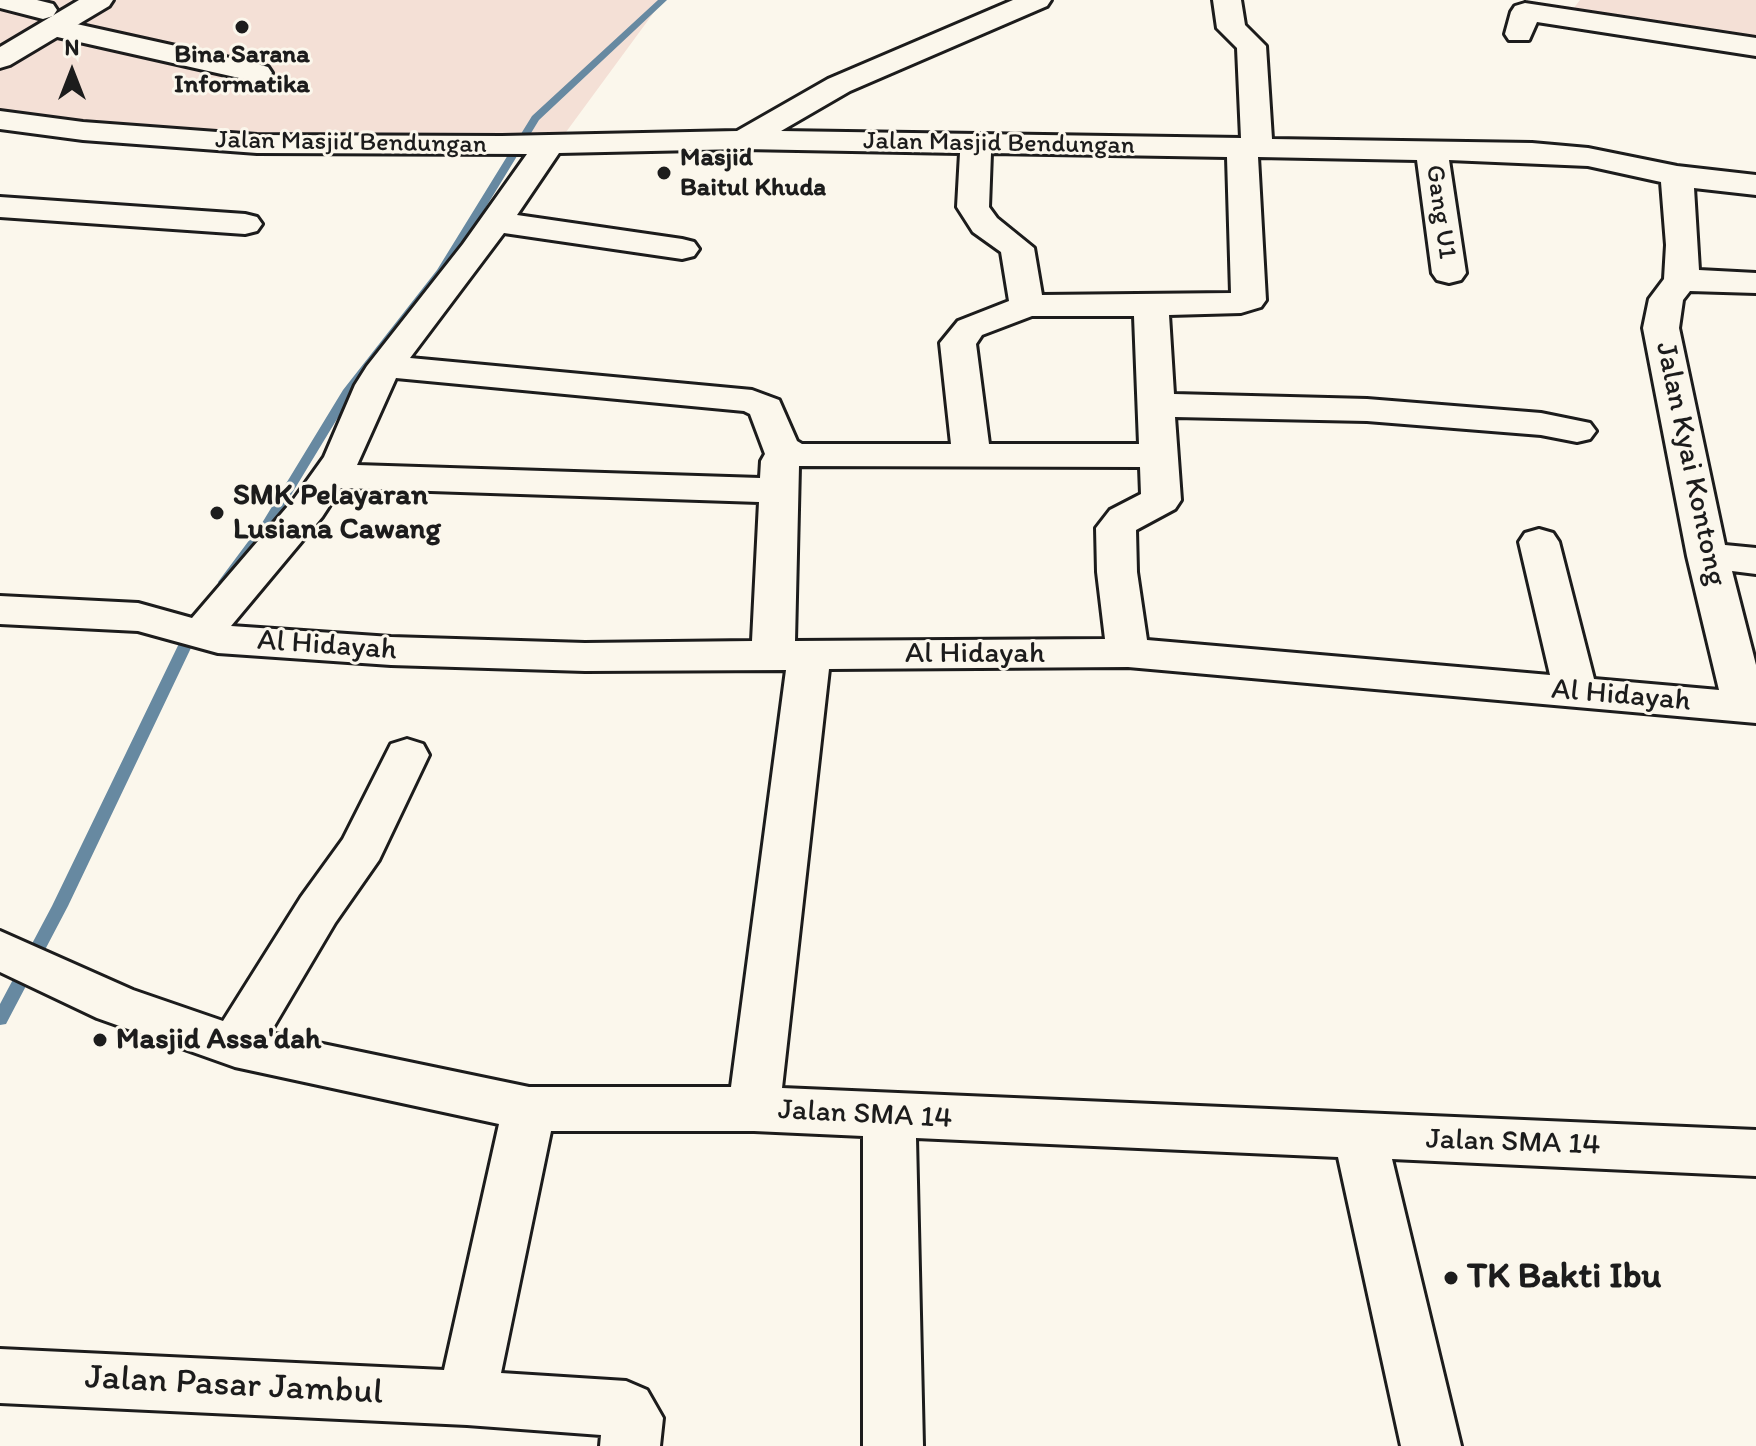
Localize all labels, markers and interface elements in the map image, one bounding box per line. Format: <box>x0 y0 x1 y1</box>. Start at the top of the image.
marker: Bina Sarana Informatika <box>233 18 251 36</box>
north arrow <box>32 32 112 112</box>
text: N <box>65 34 79 61</box>
place label: Bina Sarana Informatika <box>174 39 310 100</box>
street label: Jalan Masjid Bendungan <box>215 125 487 161</box>
street label: Jalan Masjid Bendungan <box>863 126 1135 162</box>
place label: Masjid Baitul Khuda <box>680 142 826 204</box>
street label: Gang U1 <box>1418 163 1462 261</box>
marker: Masjid Baitul Khuda <box>655 164 673 182</box>
street label: Jalan Kyai Kontong <box>1647 339 1733 589</box>
place label: SMK Pelayaran Lusiana Cawang <box>233 478 441 548</box>
marker: SMK Pelayaran Lusiana Cawang <box>208 504 226 522</box>
street label: Al Hidayah <box>256 623 398 669</box>
street label: Al Hidayah <box>905 636 1045 672</box>
street label: Al Hidayah <box>1550 672 1692 720</box>
place label: Masjid Assa'dah <box>116 1022 321 1058</box>
marker: Masjid Assa'dah <box>91 1031 109 1049</box>
street label: Jalan SMA 14 <box>777 1092 953 1138</box>
street label: Jalan SMA 14 <box>1425 1122 1601 1164</box>
place label: TK Bakti Ibu <box>1467 1256 1661 1300</box>
marker: TK Bakti Ibu <box>1442 1269 1460 1287</box>
street label: Jalan Pasar Jambul <box>84 1357 384 1415</box>

